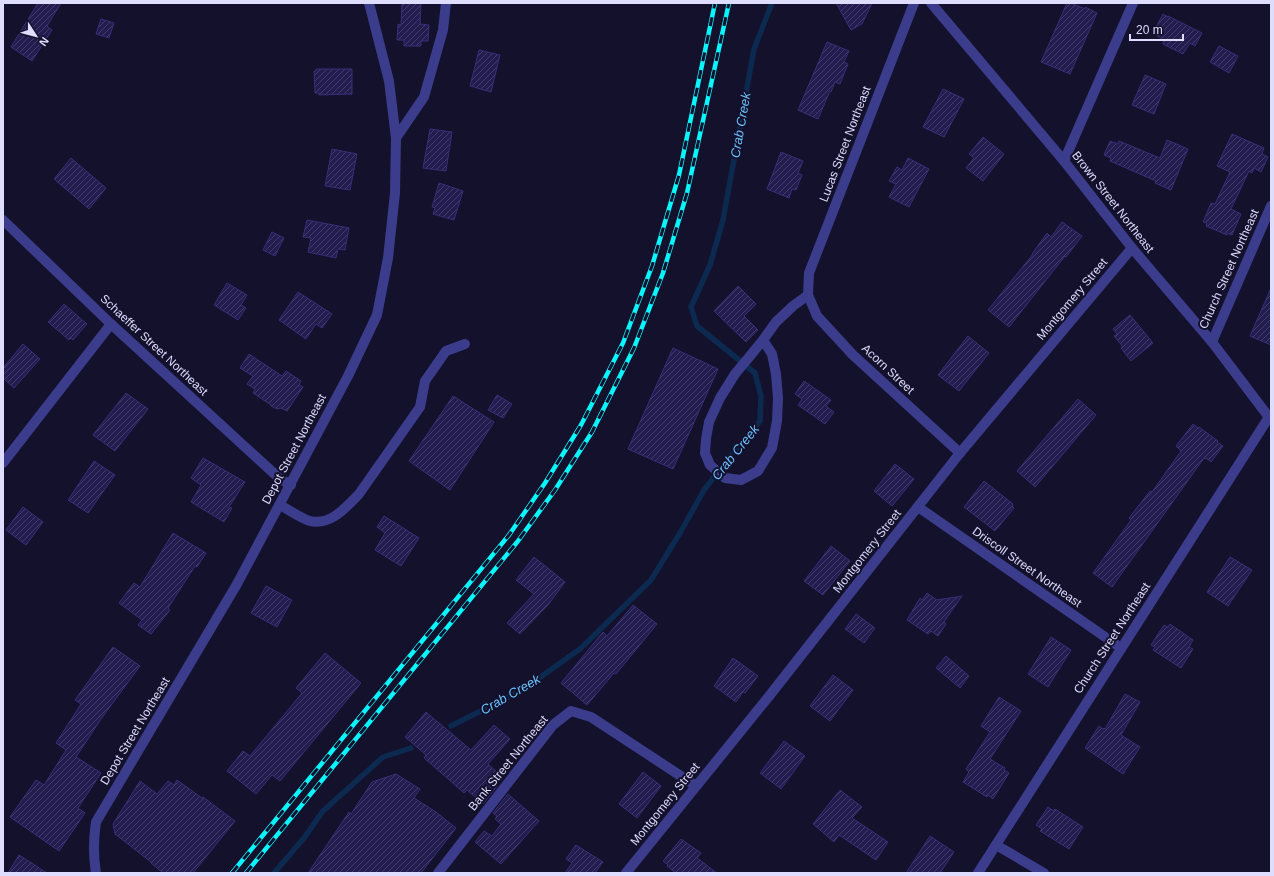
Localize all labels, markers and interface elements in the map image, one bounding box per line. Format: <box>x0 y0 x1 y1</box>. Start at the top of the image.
north arrow <box>16 16 56 56</box>
scale bar <box>1130 16 1183 42</box>
text: 20 m <box>1136 23 1163 37</box>
text: N <box>37 35 51 49</box>
street label: Lucas Street Northeast <box>816 84 874 204</box>
water label: Crab Creek <box>727 90 754 159</box>
street label: Brown Street Northeast <box>1069 149 1157 256</box>
street label: Church Street Northeast <box>1196 206 1262 331</box>
street label: Montgomery Street <box>1034 255 1111 343</box>
street label: Schaeffer Street Northeast <box>97 292 211 399</box>
street label: Acorn Street <box>859 341 918 397</box>
street label: Depot Street Northeast <box>259 391 329 506</box>
water label: Crab Creek <box>709 421 763 483</box>
street label: Montgomery Street <box>830 506 904 596</box>
street label: Driscoll Street Northeast <box>970 524 1085 610</box>
street label: Church Street Northeast <box>1071 579 1153 696</box>
water label: Crab Creek <box>478 671 544 718</box>
street label: Depot Street Northeast <box>97 674 173 787</box>
street label: Bank Street Northeast <box>465 712 551 813</box>
street label: Montgomery Street <box>627 759 703 848</box>

